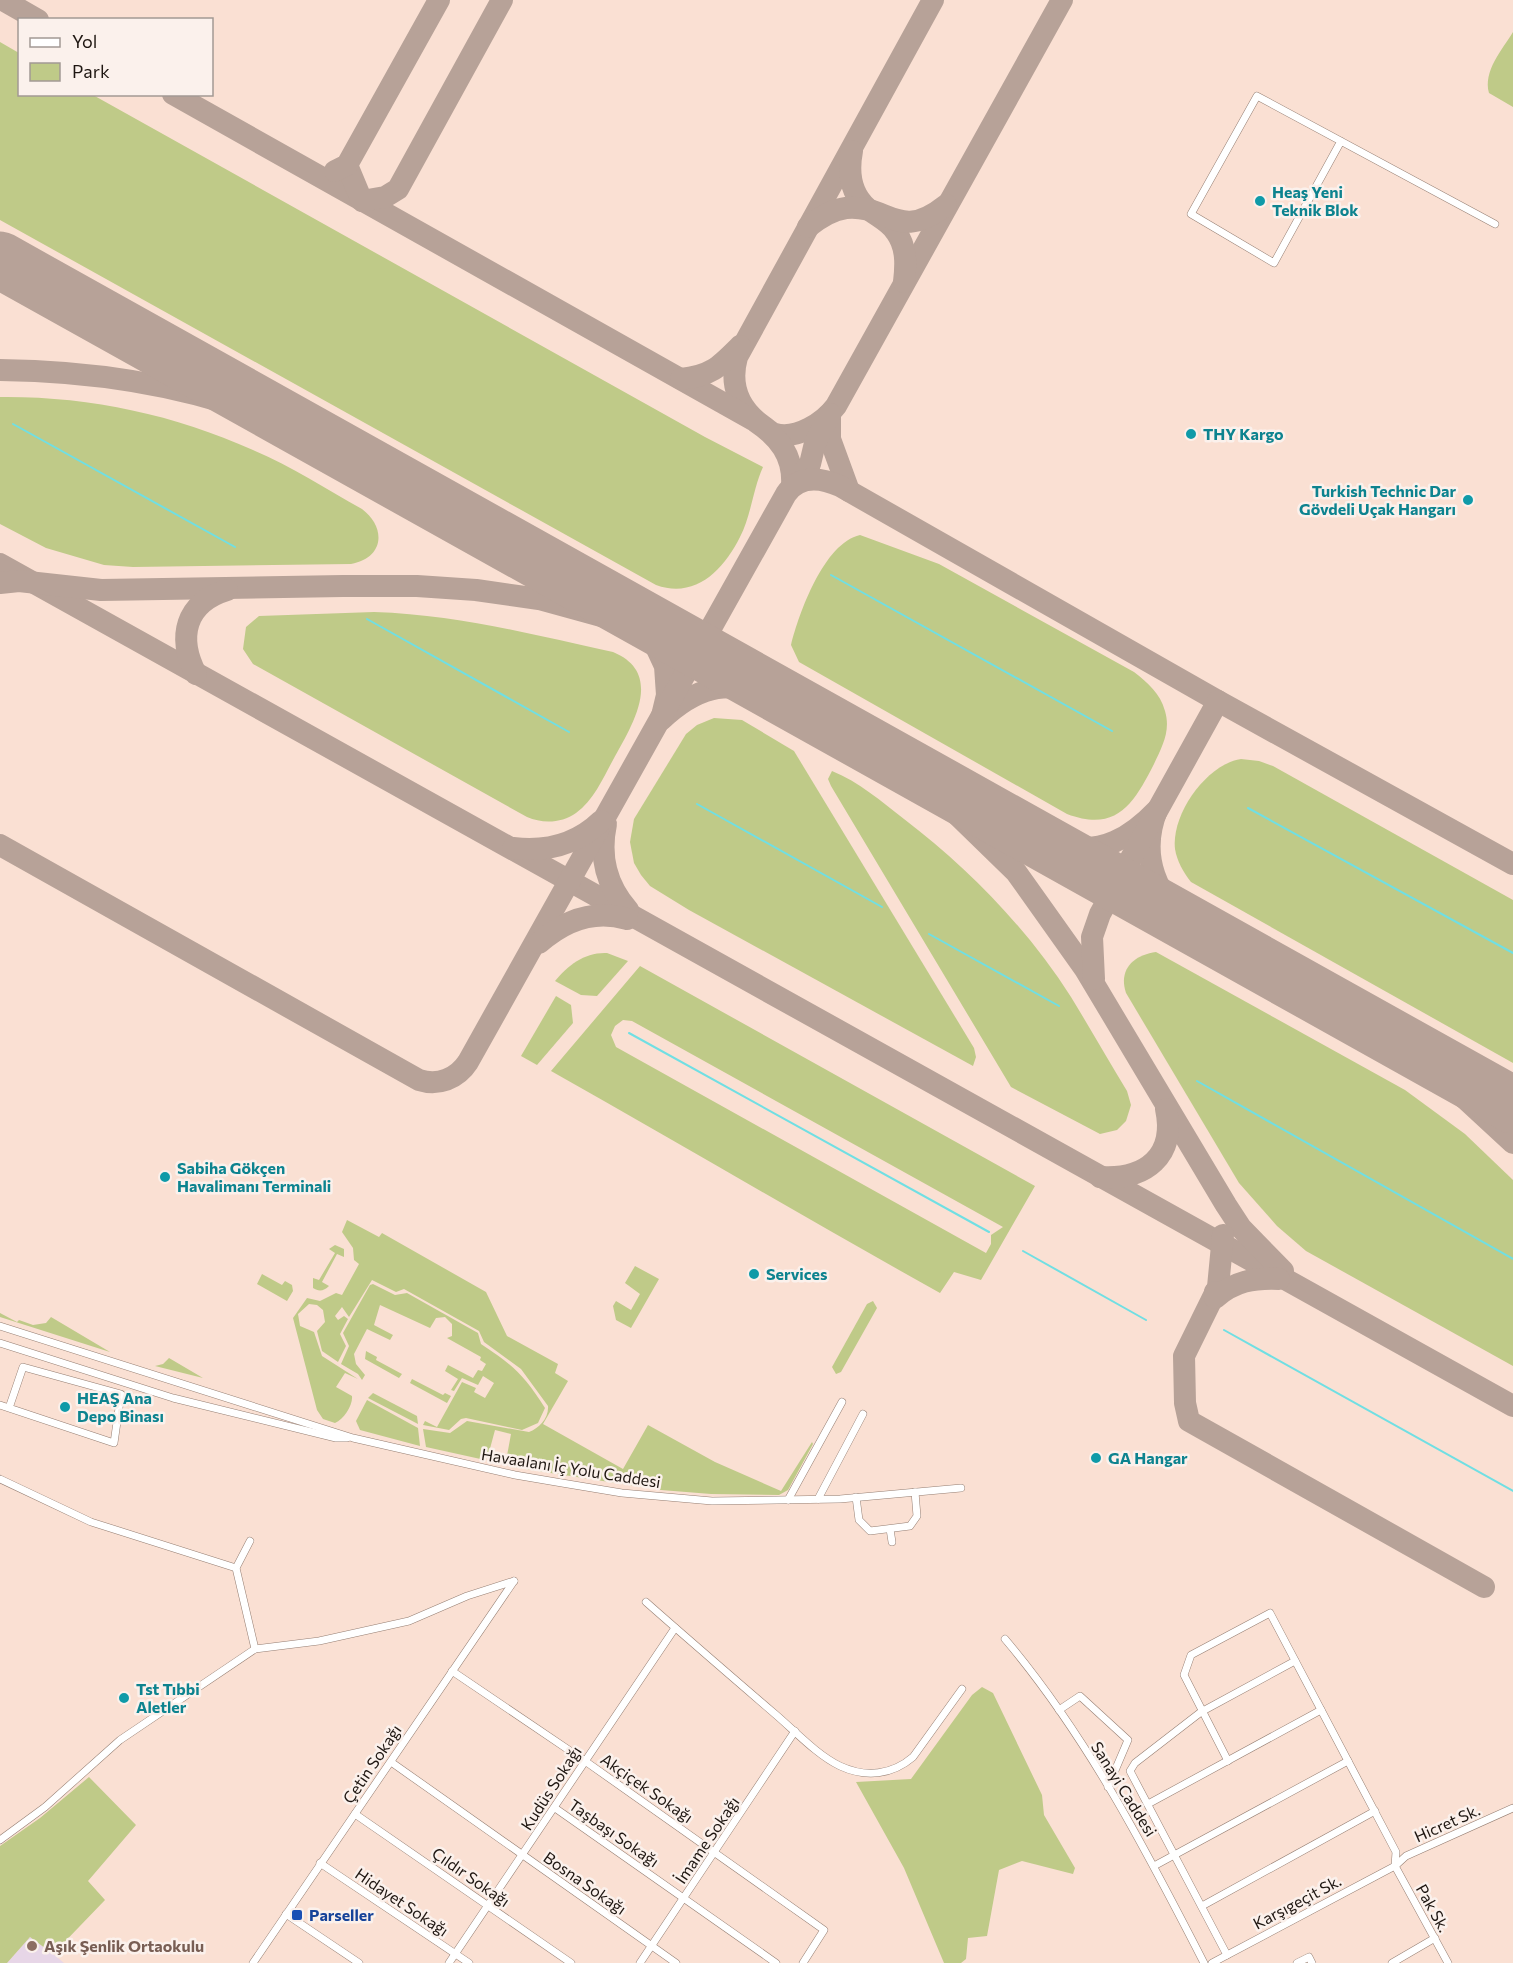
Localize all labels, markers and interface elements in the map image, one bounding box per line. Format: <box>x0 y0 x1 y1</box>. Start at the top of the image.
legend <box>18 18 213 96</box>
text: Yol <box>72 30 97 52</box>
text: Park <box>72 60 110 82</box>
place label: Heaş Yeni Teknik Blok <box>1272 182 1359 219</box>
marker: Heaş Yeni Teknik Blok <box>1253 194 1267 208</box>
place label: THY Kargo <box>1203 424 1284 443</box>
marker: THY Kargo <box>1184 427 1198 441</box>
place label: Turkish Technic Dar Gövdeli Uçak Hangarı <box>1299 481 1456 518</box>
marker: Turkish Technic Dar Gövdeli Uçak Hangarı <box>1461 493 1475 507</box>
place label: Sabiha Gökçen Havalimanı Terminali <box>177 1158 331 1195</box>
marker: Sabiha Gökçen Havalimanı Terminali <box>158 1170 172 1184</box>
place label: Services <box>766 1264 827 1283</box>
marker: Services <box>747 1267 761 1281</box>
place label: HEAŞ Ana Depo Binası <box>77 1388 164 1425</box>
marker: HEAŞ Ana Depo Binası <box>58 1400 72 1414</box>
street label: Havaalanı İç Yolu Caddesi <box>480 1444 662 1491</box>
place label: GA Hangar <box>1108 1448 1188 1467</box>
marker: GA Hangar <box>1089 1451 1103 1465</box>
place label: Tst Tıbbi Aletler <box>136 1679 200 1716</box>
marker: Tst Tıbbi Aletler <box>117 1691 131 1705</box>
street label: Çetin Sokağı <box>338 1721 405 1807</box>
street label: Sanayi Caddesi <box>1088 1738 1161 1840</box>
street label: Kudüs Sokağı <box>516 1742 585 1833</box>
street label: Akçiçek Sokağı <box>598 1749 697 1826</box>
street label: İmame Sokağı <box>670 1793 743 1887</box>
street label: Taşbaşı Sokağı <box>566 1795 663 1871</box>
street label: Hicret Sk. <box>1411 1800 1483 1845</box>
street label: Çıldır Sokağı <box>429 1843 514 1910</box>
street label: Bosna Sokağı <box>540 1847 630 1918</box>
street label: Hidayet Sokağı <box>352 1863 452 1940</box>
street label: Karşıgeçit Sk. <box>1249 1870 1344 1933</box>
street label: Pak Sk. <box>1413 1880 1454 1935</box>
place label: Parseller <box>309 1905 374 1924</box>
marker: Parseller <box>290 1908 304 1922</box>
place label: Aşık Şenlik Ortaokulu <box>44 1936 204 1955</box>
marker: Aşık Şenlik Ortaokulu <box>25 1939 39 1953</box>

